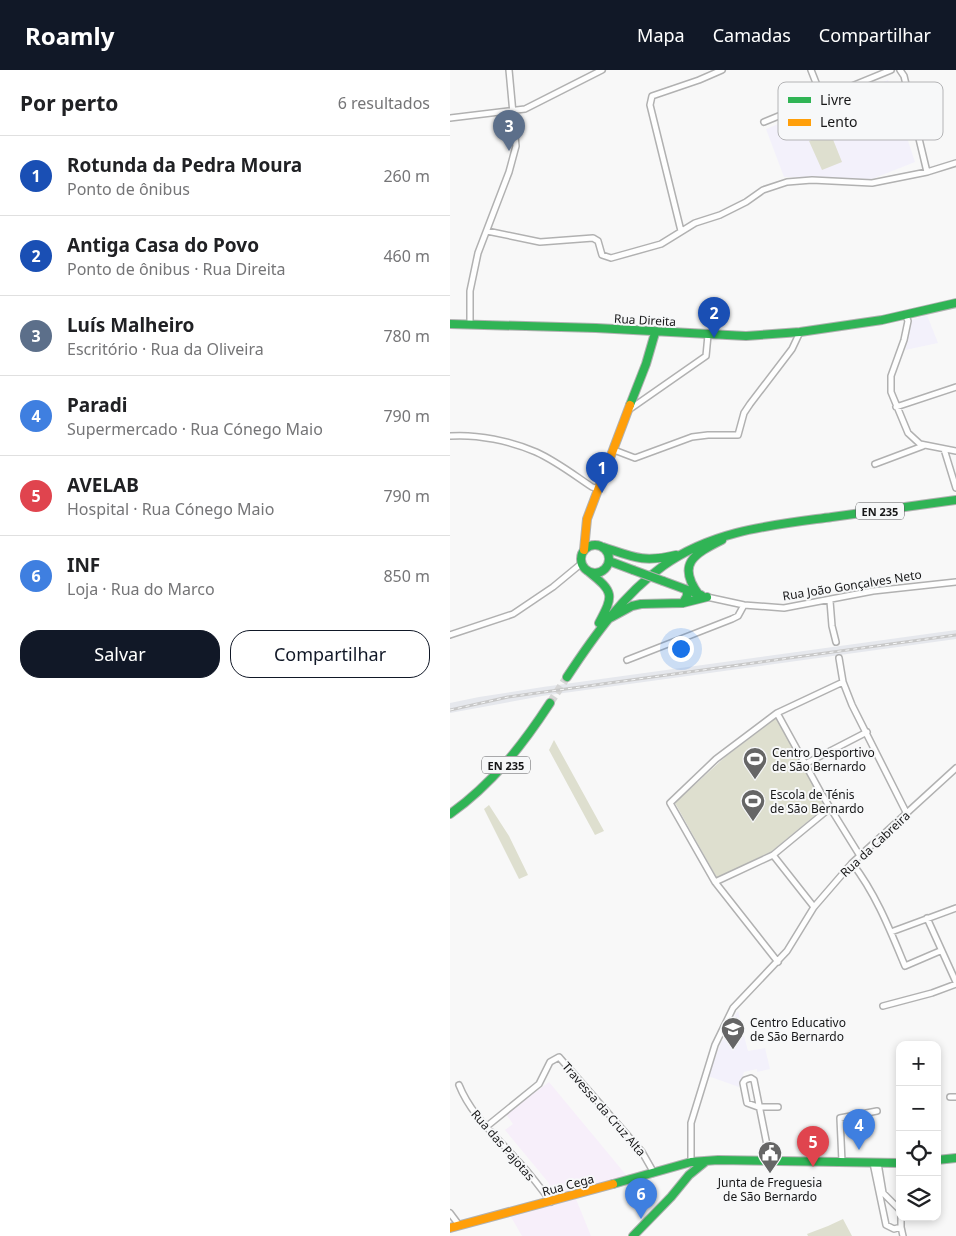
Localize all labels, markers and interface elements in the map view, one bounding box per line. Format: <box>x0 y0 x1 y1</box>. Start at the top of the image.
text: Roamly <box>25 19 114 52</box>
text: Mapa <box>637 23 685 47</box>
text: Camadas <box>713 23 791 47</box>
text: Compartilhar <box>819 23 931 47</box>
legend <box>778 82 943 140</box>
text: Por perto <box>20 89 118 117</box>
text: Livre <box>820 90 852 109</box>
text: 6 resultados <box>338 92 430 114</box>
pin: 3 <box>493 110 525 151</box>
text: Lento <box>820 112 857 131</box>
text: Rotunda da Pedra Moura <box>67 152 302 178</box>
text: 1 <box>31 165 41 187</box>
text: 260 m <box>383 165 430 187</box>
text: Ponto de ônibus <box>67 178 190 200</box>
text: Antiga Casa do Povo <box>67 232 259 258</box>
text: 2 <box>31 245 41 267</box>
text: 460 m <box>383 245 430 267</box>
text: Ponto de ônibus · Rua Direita <box>67 258 286 280</box>
pin: 2 <box>698 297 730 338</box>
street label: Rua Direita <box>613 310 677 330</box>
text: Luís Malheiro <box>67 312 194 338</box>
text: 3 <box>31 325 41 347</box>
text: 780 m <box>383 325 430 347</box>
text: Escritório · Rua da Oliveira <box>67 338 264 360</box>
text: Paradi <box>67 392 127 418</box>
text: 4 <box>31 405 41 427</box>
text: 790 m <box>383 405 430 427</box>
text: Supermercado · Rua Cónego Maio <box>67 418 323 440</box>
pin: 1 <box>586 452 618 493</box>
text: AVELAB <box>67 472 139 498</box>
text: 5 <box>31 485 41 507</box>
text: 790 m <box>383 485 430 507</box>
text: Hospital · Rua Cónego Maio <box>67 498 274 520</box>
road number: EN 235 <box>856 502 904 520</box>
text: INF <box>67 552 100 578</box>
text: 6 <box>31 565 41 587</box>
text: 850 m <box>383 565 430 587</box>
street label: Rua João Gonçalves Neto <box>781 566 923 604</box>
text: Loja · Rua do Marco <box>67 578 215 600</box>
button: Salvar <box>20 630 220 678</box>
button: Compartilhar <box>230 630 430 678</box>
your location <box>668 636 694 662</box>
place label: Centro Desportivo de São Bernardo <box>772 744 875 775</box>
sports icon: Centro Desportivo de São Bernardo <box>742 746 768 780</box>
road number: EN 235 <box>482 756 530 774</box>
place label: Escola de Ténis de São Bernardo <box>770 786 864 817</box>
sports icon: Escola de Ténis de São Bernardo <box>740 788 766 822</box>
street label: Rua da Cabreira <box>836 807 914 881</box>
place label: Centro Educativo de São Bernardo <box>750 1014 846 1045</box>
school or university icon: Centro Educativo de São Bernardo <box>720 1016 746 1050</box>
map controls <box>896 1041 941 1221</box>
button: + <box>896 1041 941 1086</box>
street label: Travessa da Cruz Alta <box>558 1058 650 1160</box>
button: − <box>896 1086 941 1131</box>
street label: Rua das Pajotas <box>467 1106 539 1184</box>
pin: 4 <box>843 1109 875 1150</box>
pin: 5 <box>797 1126 829 1167</box>
button: locate <box>896 1131 941 1176</box>
public building icon: Junta de Freguesia de São Bernardo <box>757 1140 783 1174</box>
street label: Rua Cega <box>540 1170 596 1200</box>
place label: Junta de Freguesia de São Bernardo <box>717 1174 822 1205</box>
button: layers <box>896 1176 941 1221</box>
pin: 6 <box>625 1178 657 1219</box>

